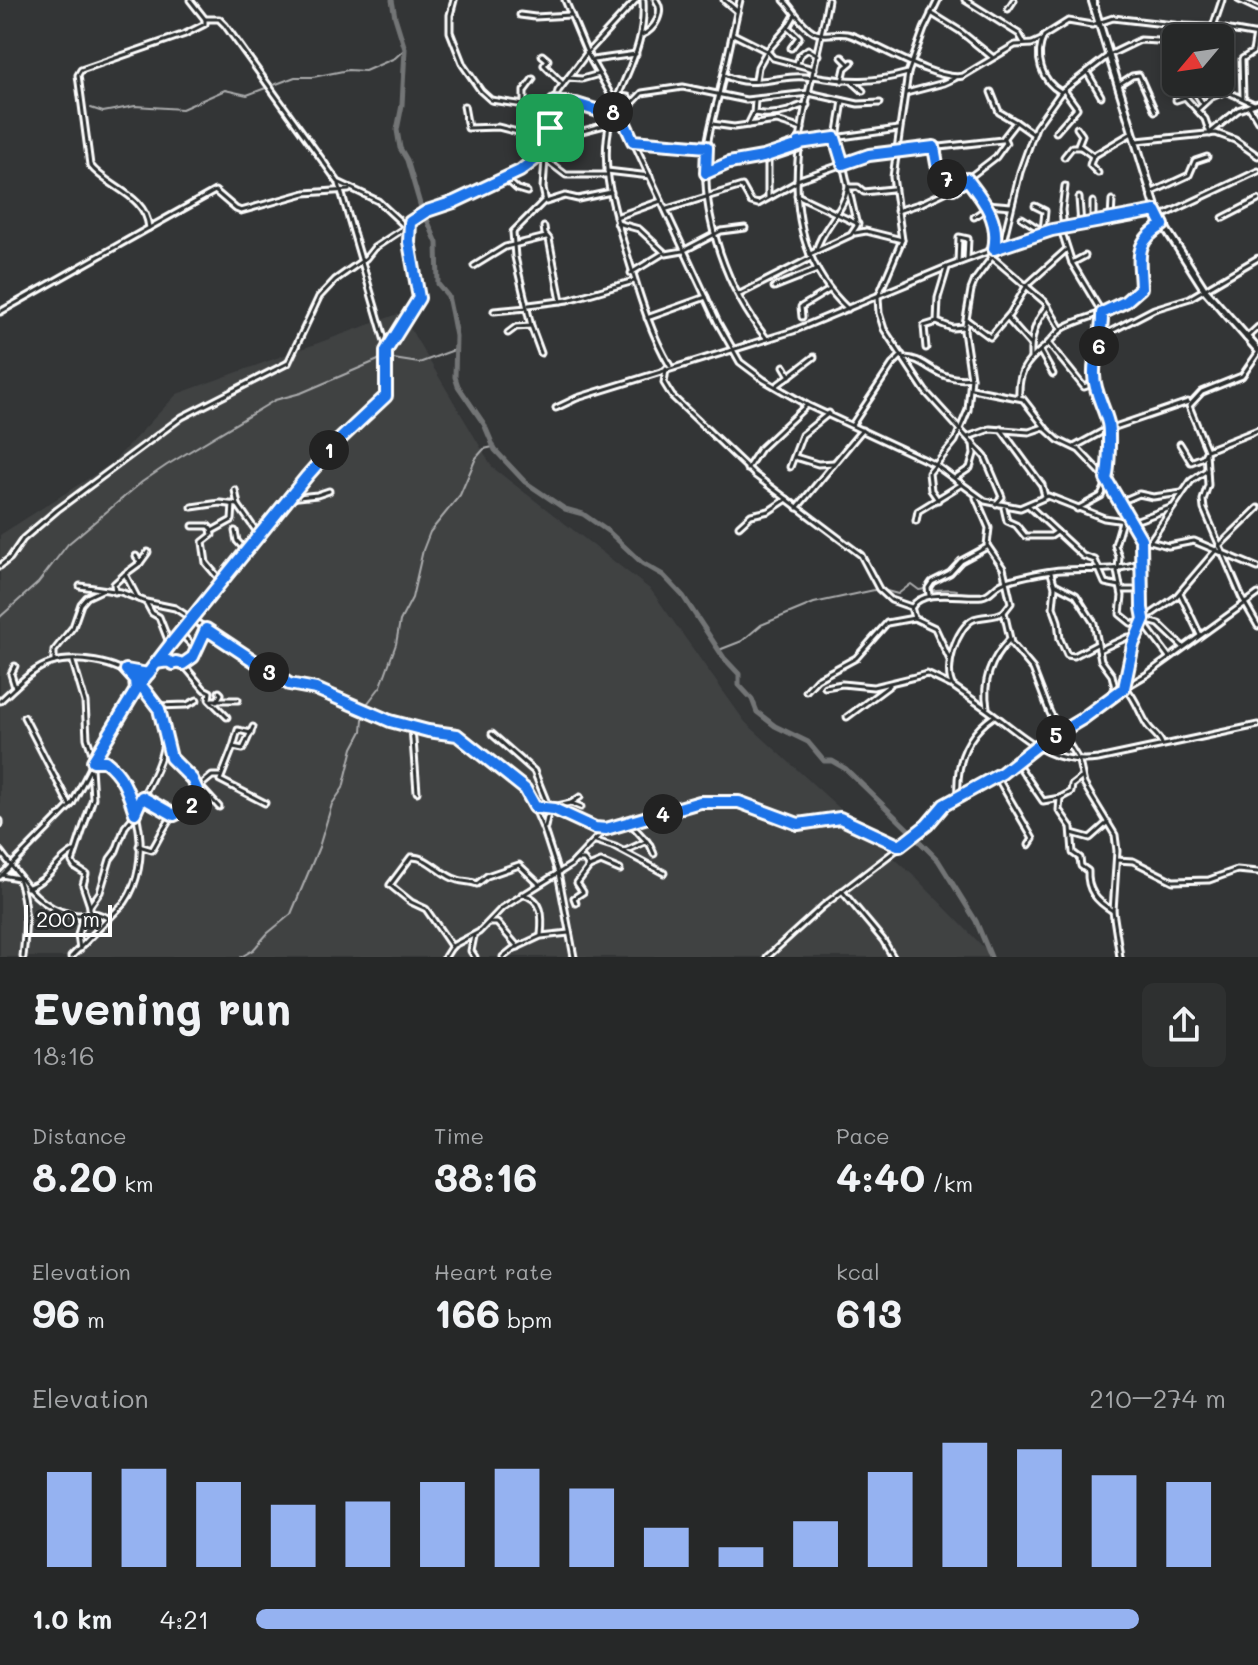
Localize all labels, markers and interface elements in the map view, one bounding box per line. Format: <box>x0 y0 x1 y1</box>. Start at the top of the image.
north arrow <box>1162 24 1234 96</box>
map controls <box>1162 24 1234 96</box>
pin: 8 <box>593 92 633 132</box>
pin <box>516 94 584 162</box>
text: 8 <box>606 97 620 126</box>
icon: arrive <box>528 106 572 150</box>
pin: 7 <box>927 159 967 199</box>
text: 7 <box>941 164 953 193</box>
pin: 6 <box>1079 326 1119 366</box>
text: 6 <box>1092 331 1106 360</box>
pin: 1 <box>309 430 349 470</box>
text: 1 <box>324 435 334 464</box>
pin: 3 <box>249 652 289 692</box>
text: 3 <box>262 657 276 686</box>
pin: 5 <box>1036 715 1076 755</box>
text: 5 <box>1050 720 1062 749</box>
pin: 2 <box>172 785 212 825</box>
text: 2 <box>186 790 198 819</box>
pin: 4 <box>643 794 683 834</box>
text: 4 <box>656 799 670 828</box>
scale bar <box>24 901 112 937</box>
text: 200 m <box>36 904 100 933</box>
text: Evening run <box>32 979 291 1036</box>
button: share <box>1142 983 1226 1067</box>
text: 18:16 <box>32 1038 95 1072</box>
text: Distance <box>32 1121 127 1150</box>
text: Time <box>434 1121 484 1150</box>
text: Pace <box>836 1121 890 1150</box>
text: 8.20 <box>32 1150 117 1202</box>
text: 38:16 <box>434 1150 537 1202</box>
text: 4:40 <box>836 1150 925 1202</box>
text: km <box>117 1169 153 1198</box>
text: /km <box>925 1169 973 1198</box>
text: Elevation <box>32 1257 131 1286</box>
text: Heart rate <box>434 1257 553 1286</box>
text: kcal <box>836 1257 880 1286</box>
text: 96 <box>32 1286 80 1338</box>
text: 166 <box>434 1286 500 1338</box>
text: 613 <box>836 1286 902 1338</box>
text: m <box>80 1305 105 1334</box>
text: bpm <box>500 1305 552 1334</box>
text: Elevation <box>32 1381 149 1415</box>
text: 210–274 m <box>1089 1381 1226 1415</box>
text: 1.0 km <box>32 1602 112 1636</box>
text: 4:21 <box>160 1602 209 1636</box>

